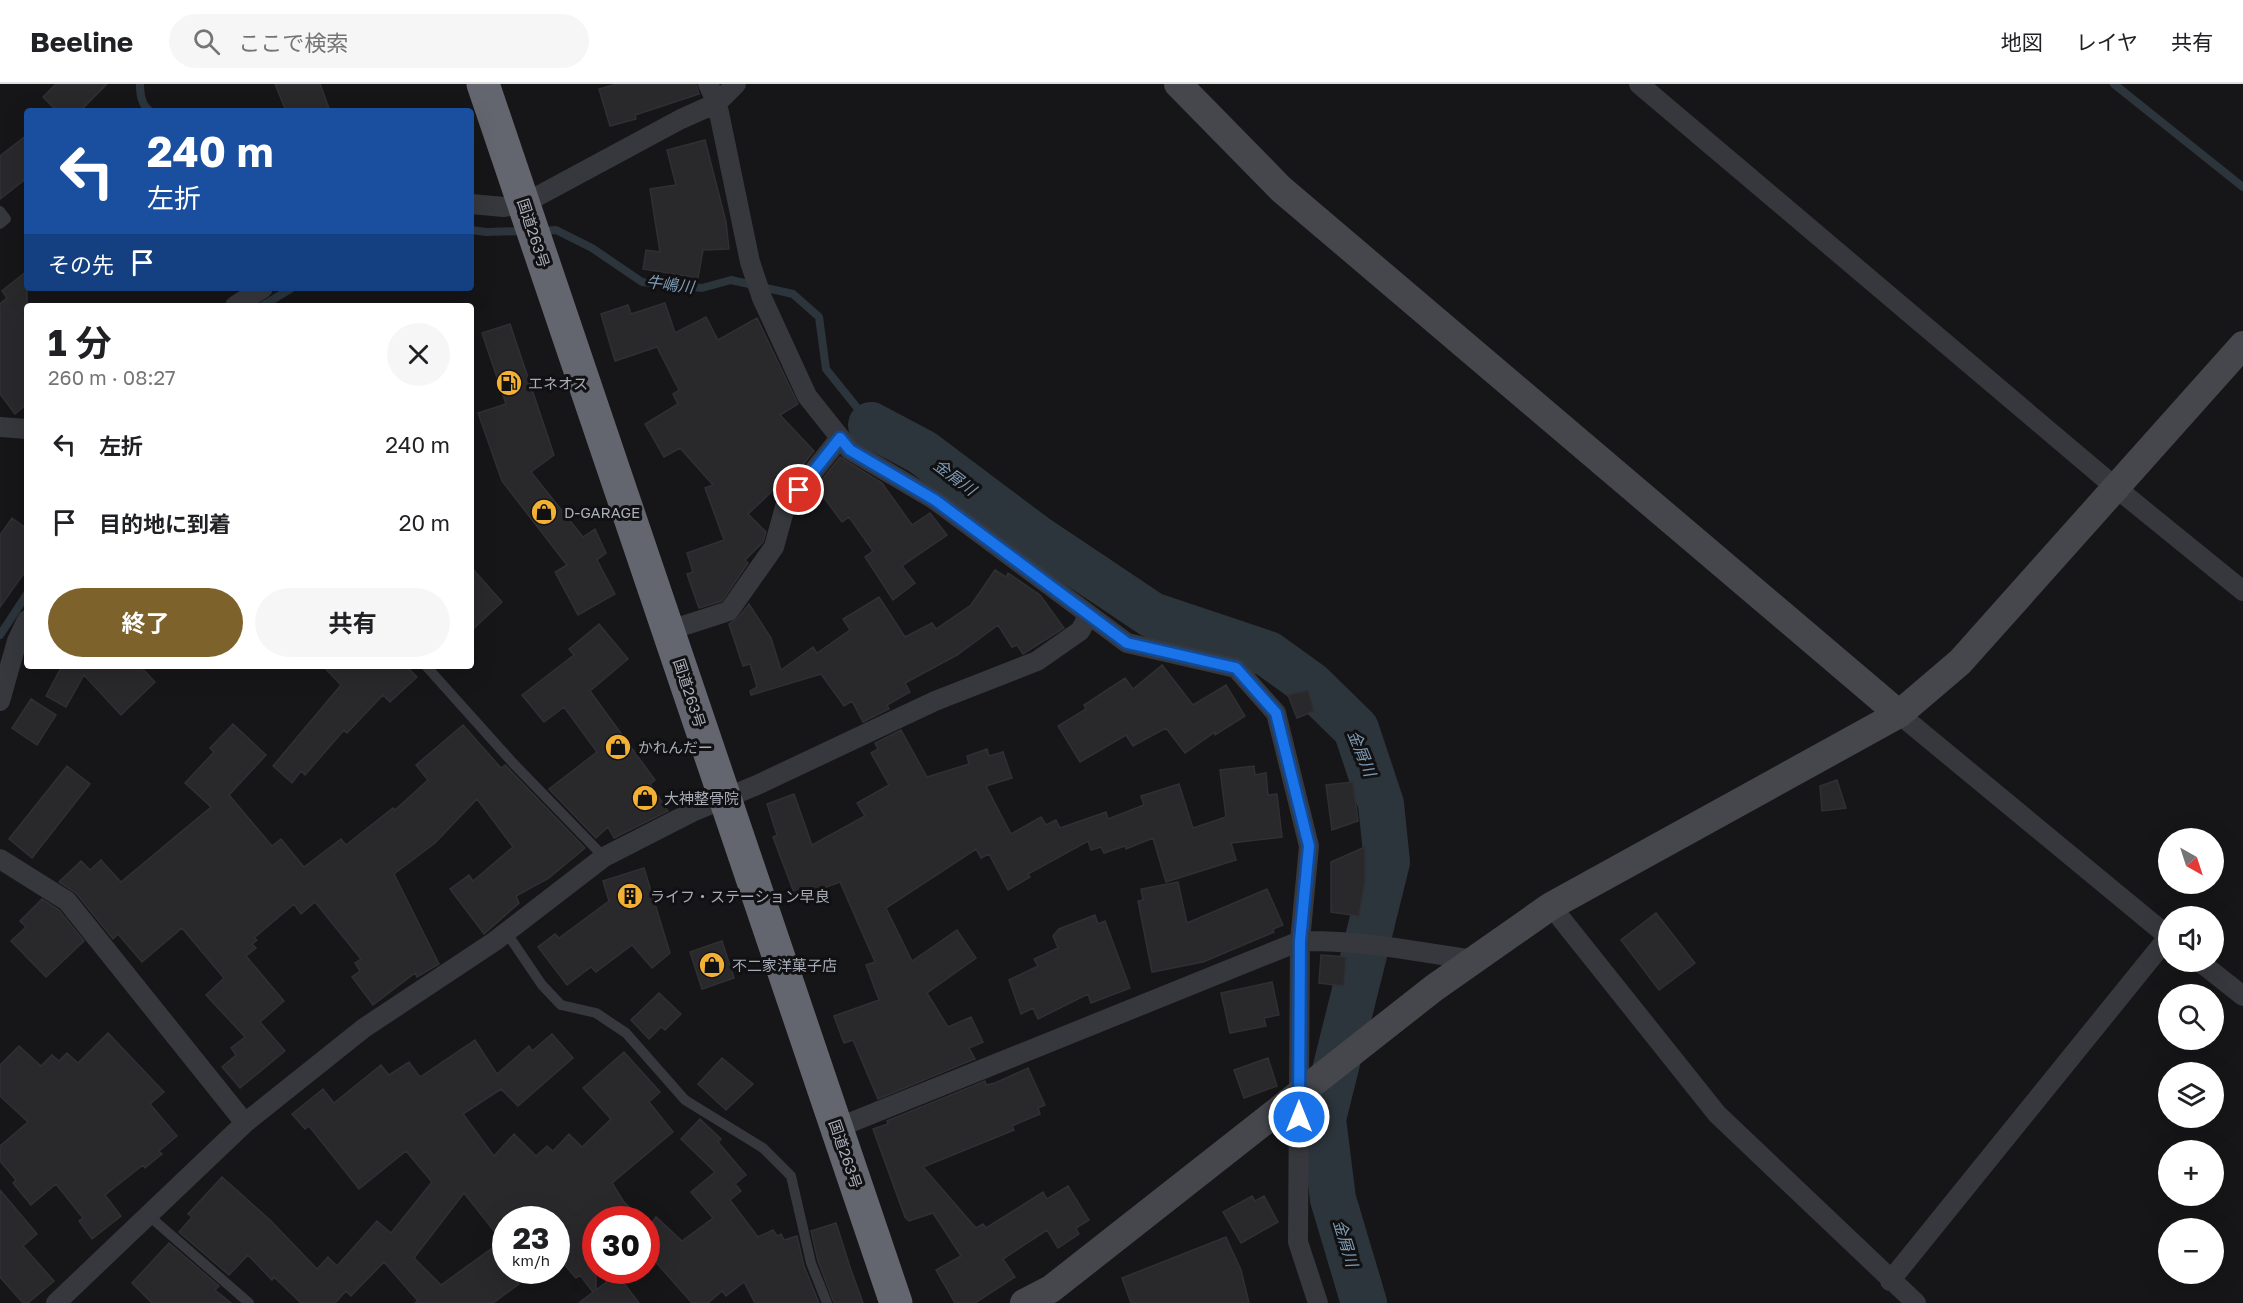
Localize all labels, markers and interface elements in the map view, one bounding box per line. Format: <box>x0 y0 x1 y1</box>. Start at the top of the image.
search box <box>169 14 589 68</box>
text: Beeline <box>30 25 133 58</box>
icon: search <box>190 25 223 58</box>
text: ここで検索 <box>238 29 348 56</box>
text: 地図 <box>2001 29 2043 55</box>
text: レイヤ <box>2076 29 2138 55</box>
text: 共有 <box>2171 29 2213 55</box>
text: 240 m <box>147 126 273 176</box>
icon: left <box>48 132 126 210</box>
text: 左折 <box>147 182 201 214</box>
street label: 国道263号 <box>514 196 554 270</box>
icon: arrive <box>126 246 159 279</box>
text: その先 <box>48 251 114 278</box>
water label: 牛嶋川 <box>645 271 697 297</box>
text: 1 分 <box>48 321 112 364</box>
button: close <box>387 323 450 386</box>
text: 260 m · 08:27 <box>48 365 176 389</box>
fuel station icon: エネオス <box>494 368 524 398</box>
place label: エネオス <box>528 374 588 392</box>
icon: left <box>48 428 81 461</box>
text: 240 m <box>385 431 450 458</box>
text: 左折 <box>99 432 143 459</box>
water label: 金屑川 <box>930 455 982 501</box>
pin <box>773 464 824 515</box>
icon: arrive <box>782 473 815 506</box>
shop icon: D-GARAGE <box>529 497 559 527</box>
place label: D-GARAGE <box>564 503 640 521</box>
icon: arrive <box>48 506 81 539</box>
text: 20 m <box>399 509 450 536</box>
text: 目的地に到着 <box>99 510 231 537</box>
button: 終了 <box>48 588 243 657</box>
button: 共有 <box>255 588 450 657</box>
street label: 国道263号 <box>670 656 710 730</box>
water label: 金屑川 <box>1344 727 1381 781</box>
shop icon: かれんだー <box>603 732 633 762</box>
place label: かれんだー <box>638 738 713 756</box>
shop icon: 大神整骨院 <box>630 783 660 813</box>
place label: 大神整骨院 <box>664 789 739 807</box>
north arrow <box>2158 828 2224 894</box>
map controls <box>2158 828 2224 1284</box>
building icon: ライフ・ステーション早良 <box>615 881 645 911</box>
place label: ライフ・ステーション早良 <box>650 887 830 905</box>
button: sound <box>2158 906 2224 972</box>
shop icon: 不二家洋菓子店 <box>697 950 727 980</box>
place label: 不二家洋菓子店 <box>732 956 837 974</box>
button: search <box>2158 984 2224 1050</box>
button: layers <box>2158 1062 2224 1128</box>
position arrow <box>1267 1085 1331 1149</box>
street label: 国道263号 <box>826 1117 866 1191</box>
button: + <box>2158 1140 2224 1206</box>
speed limit sign: 30 <box>582 1206 660 1284</box>
water label: 金屑川 <box>1329 1217 1363 1271</box>
button: − <box>2158 1218 2224 1284</box>
text: 23 <box>513 1220 549 1256</box>
text: km/h <box>512 1251 550 1269</box>

